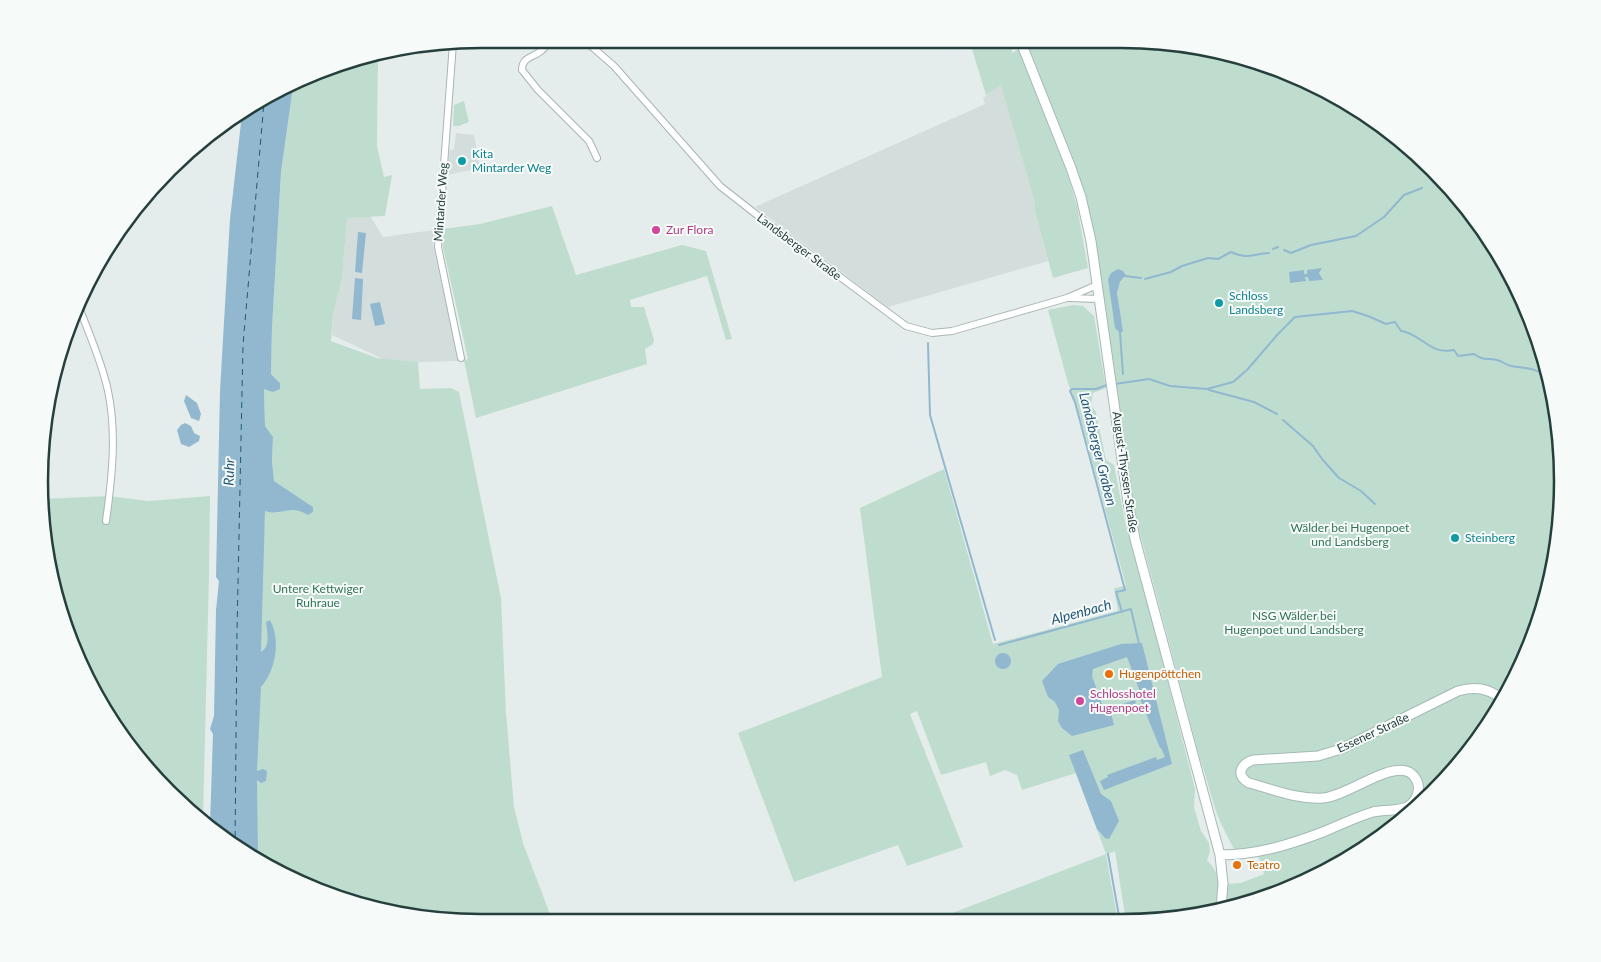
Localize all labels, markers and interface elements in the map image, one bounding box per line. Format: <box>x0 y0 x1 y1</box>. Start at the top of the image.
place label: Kita Mintarder Weg <box>472 146 551 175</box>
marker: Kita Mintarder Weg <box>456 155 468 167</box>
street label: Mintarder Weg <box>430 162 451 242</box>
street label: Landsberger Straße <box>754 210 844 283</box>
place label: Zur Flora <box>666 222 713 237</box>
marker: Zur Flora <box>650 224 662 236</box>
place label: Schloss Landsberg <box>1229 288 1283 317</box>
marker: Schloss Landsberg <box>1213 297 1225 309</box>
water label: Landsberger Graben <box>1076 390 1121 507</box>
street label: August-Thyssen-Straße <box>1110 410 1141 534</box>
water label: Ruhr <box>220 458 237 486</box>
park label: Wälder bei Hugenpoet und Landsberg <box>1291 520 1410 549</box>
place label: Steinberg <box>1465 530 1515 545</box>
marker: Steinberg <box>1449 532 1461 544</box>
park label: Untere Kettwiger Ruhraue <box>273 581 364 610</box>
water label: Alpenbach <box>1048 595 1113 628</box>
park label: NSG Wälder bei Hugenpoet und Landsberg <box>1224 608 1364 637</box>
place label: Hugenpöttchen <box>1119 666 1201 681</box>
marker: Hugenpöttchen <box>1103 668 1115 680</box>
place label: Schlosshotel Hugenpoet <box>1090 686 1156 715</box>
marker: Schlosshotel Hugenpoet <box>1074 695 1086 707</box>
street label: Essener Straße <box>1334 709 1411 756</box>
place label: Teatro <box>1247 857 1280 872</box>
marker: Teatro <box>1231 859 1243 871</box>

